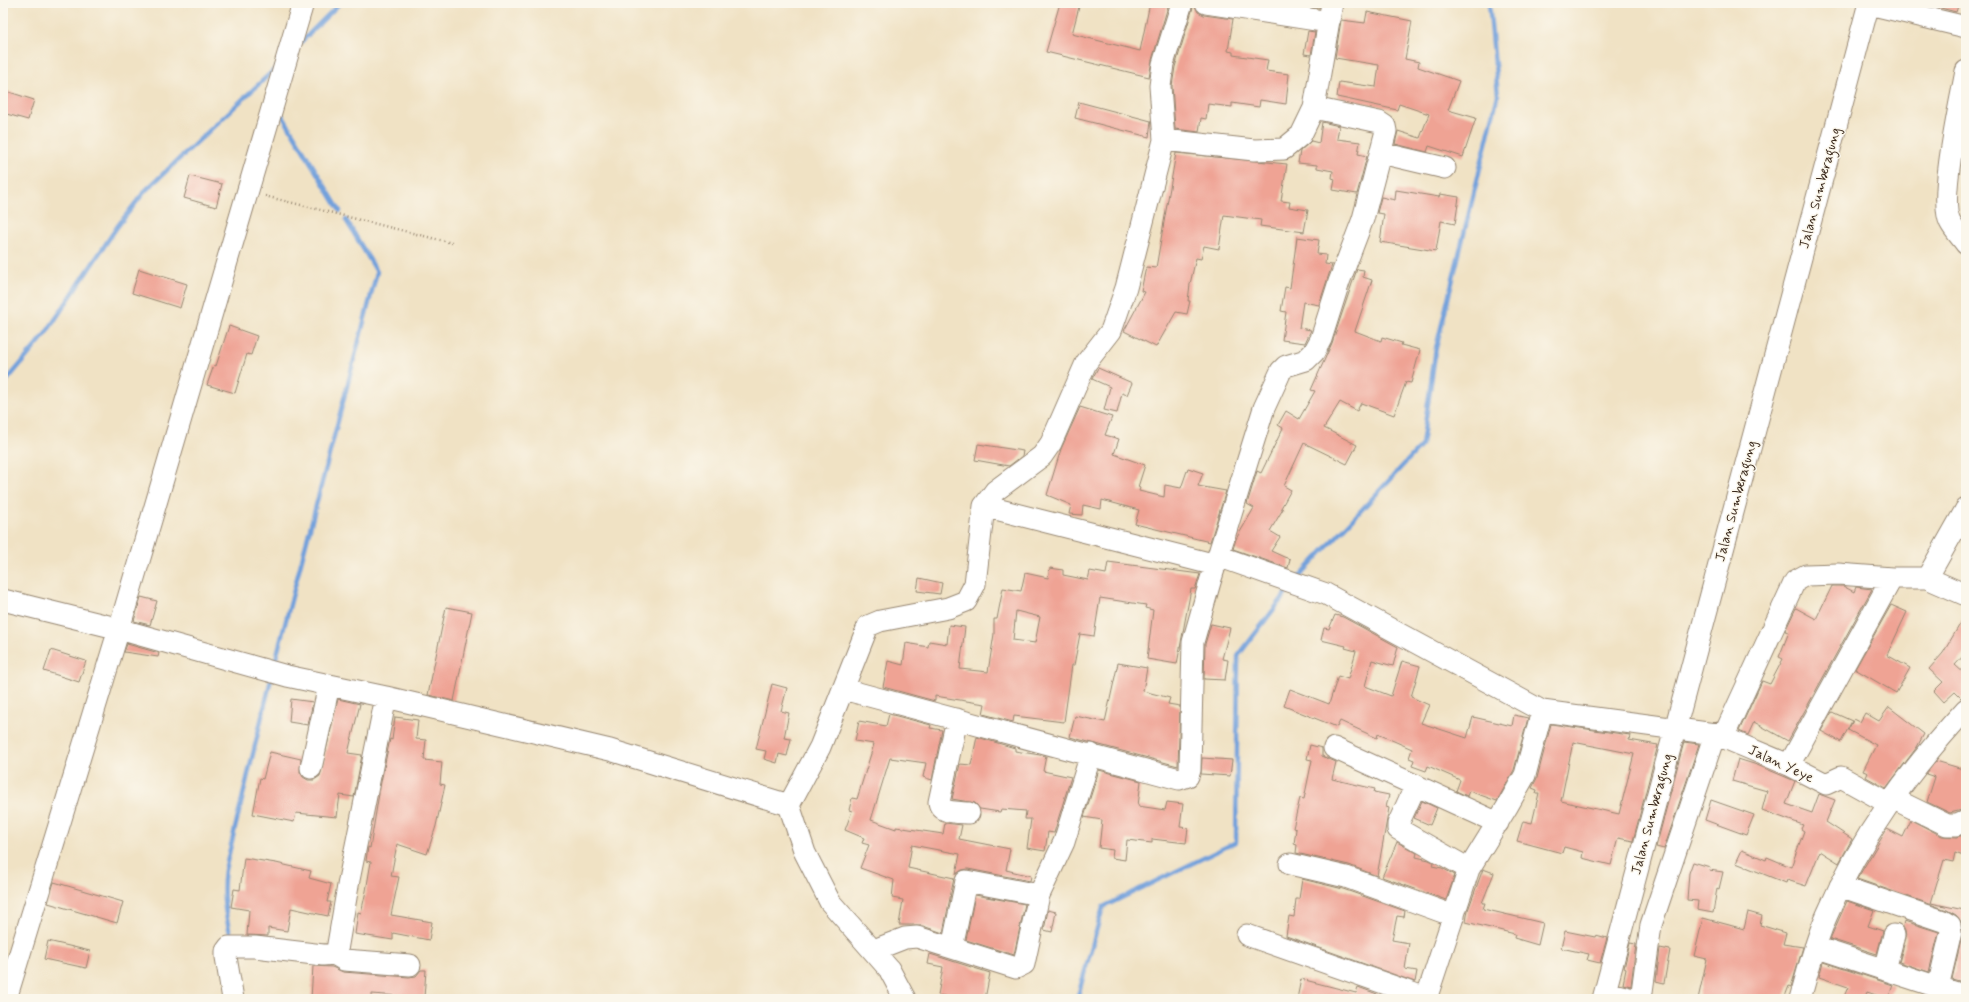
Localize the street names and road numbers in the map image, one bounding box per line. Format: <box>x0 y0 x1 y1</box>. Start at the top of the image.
street label: Jalan Sumberagung <box>1795 125 1847 251</box>
street label: Jalan Sumberagung <box>1711 438 1763 564</box>
street label: Jalan Yeye <box>1746 741 1817 787</box>
street label: Jalan Sumberagung <box>1627 751 1679 877</box>

